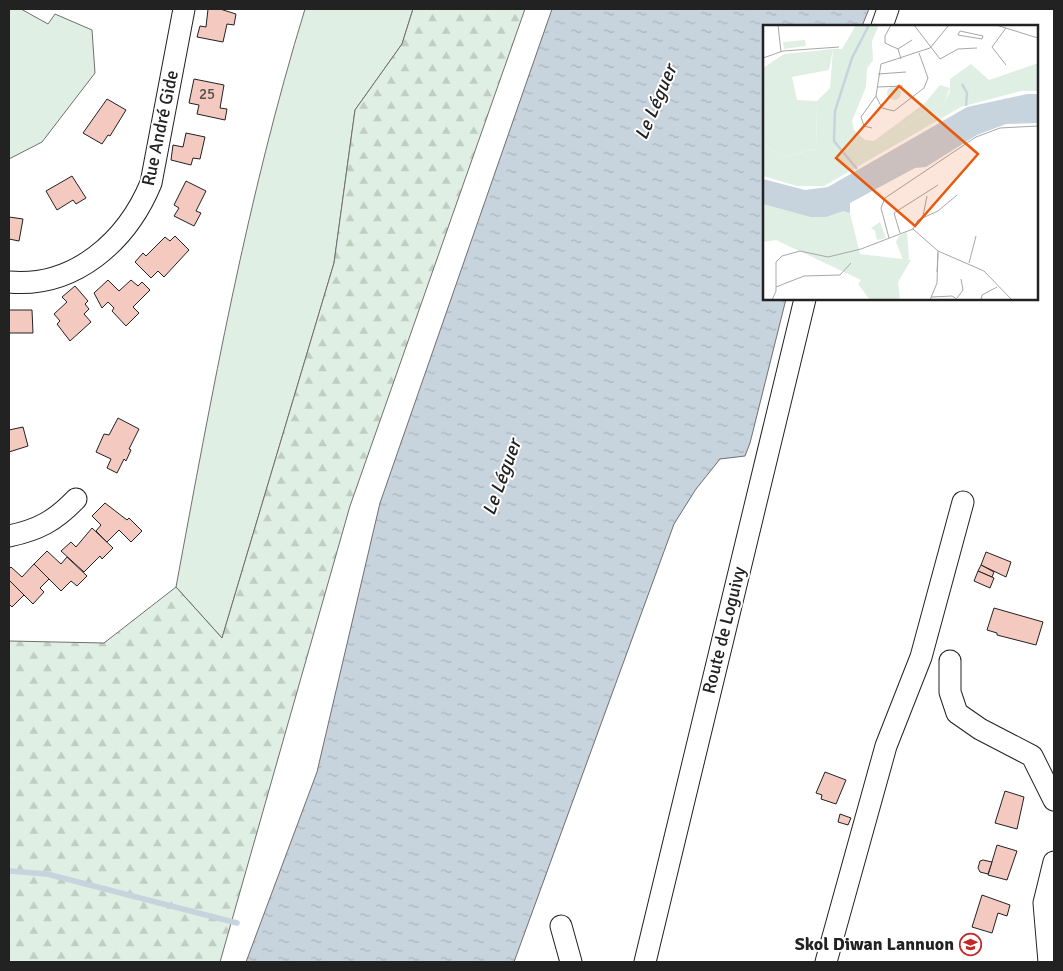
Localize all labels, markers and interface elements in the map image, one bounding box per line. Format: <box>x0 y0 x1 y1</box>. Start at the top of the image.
inset map <box>763 25 1038 300</box>
water label: Le Léguer <box>629 59 684 143</box>
street label: Rue André Gide <box>137 68 183 188</box>
house number: 25 <box>199 85 215 103</box>
water label: Le Léguer <box>477 433 528 519</box>
street label: Route de Loguivy <box>698 564 751 696</box>
school or university icon: Skol Diwan Lannuon <box>958 932 982 956</box>
place label: Skol Diwan Lannuon <box>795 933 954 955</box>

